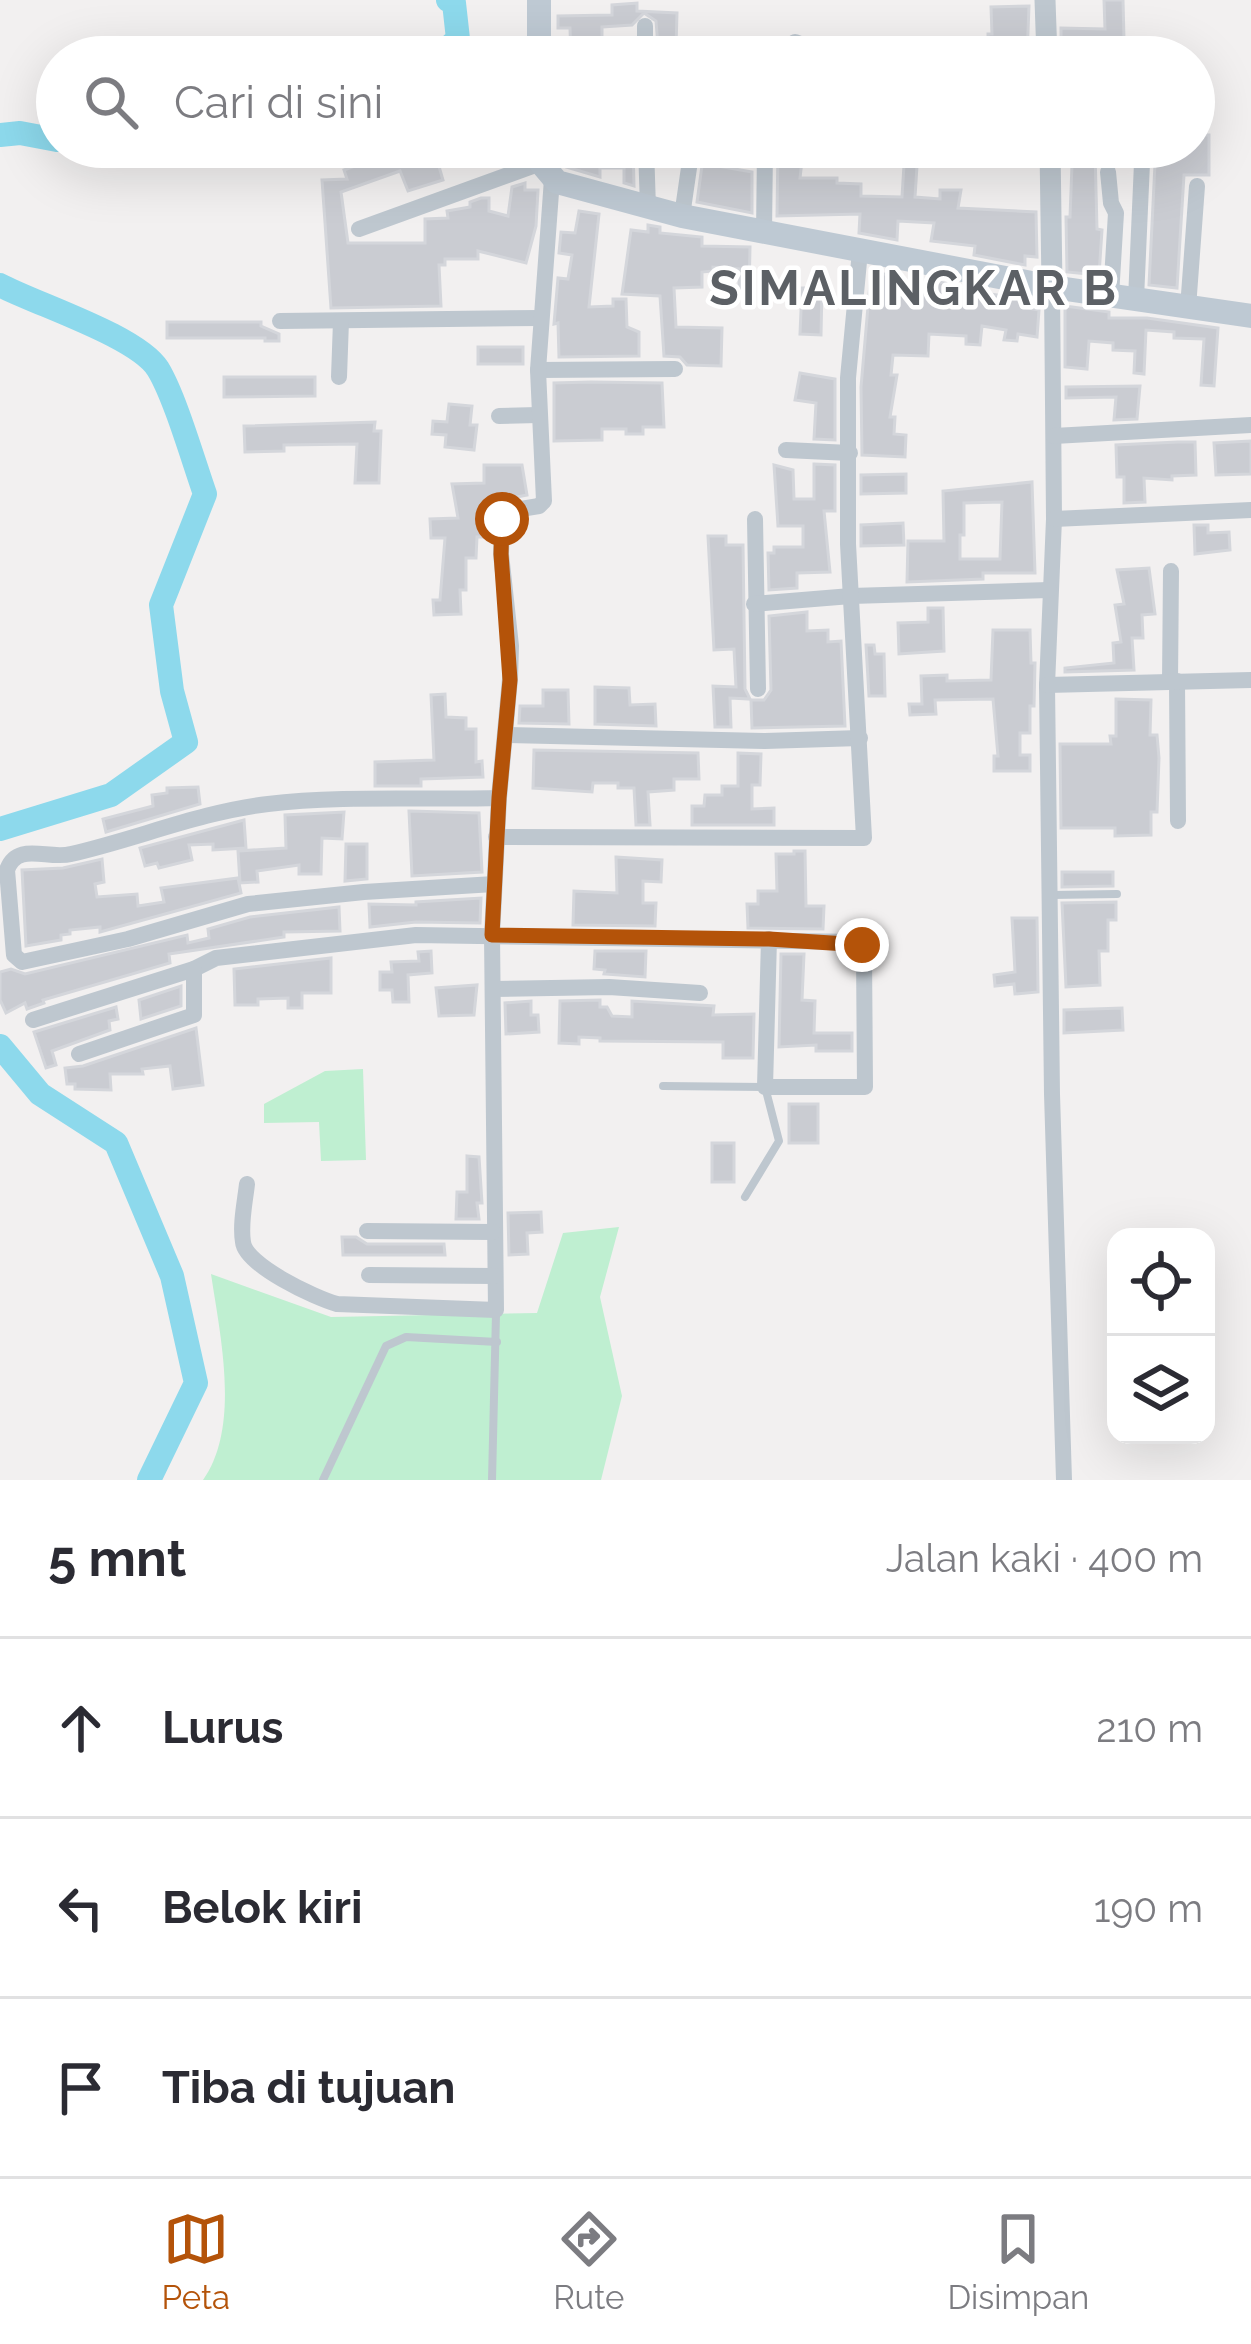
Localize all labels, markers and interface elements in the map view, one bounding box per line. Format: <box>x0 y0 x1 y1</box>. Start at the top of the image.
search box <box>36 36 1215 168</box>
icon: search <box>78 69 144 135</box>
text: Cari di sini <box>174 76 383 129</box>
district label: SIMALINGKAR B <box>709 260 1119 316</box>
route start <box>475 492 529 546</box>
route end <box>835 918 889 972</box>
map controls <box>1107 1228 1215 1444</box>
button: locate <box>1107 1228 1215 1336</box>
button: layers <box>1107 1336 1215 1444</box>
text: 5 mnt <box>48 1528 186 1588</box>
text: Jalan kaki · 400 m <box>886 1535 1203 1581</box>
icon: ahead <box>48 1695 114 1761</box>
text: Lurus <box>162 1701 284 1754</box>
text: 210 m <box>1096 1705 1203 1751</box>
icon: left <box>48 1875 114 1941</box>
text: Belok kiri <box>162 1881 362 1934</box>
text: 190 m <box>1094 1885 1203 1931</box>
icon: arrive <box>48 2055 114 2121</box>
text: Tiba di tujuan <box>162 2061 455 2114</box>
tab: Peta <box>162 2206 230 2317</box>
tab: Rute <box>553 2206 624 2317</box>
tab: Disimpan <box>948 2206 1089 2317</box>

